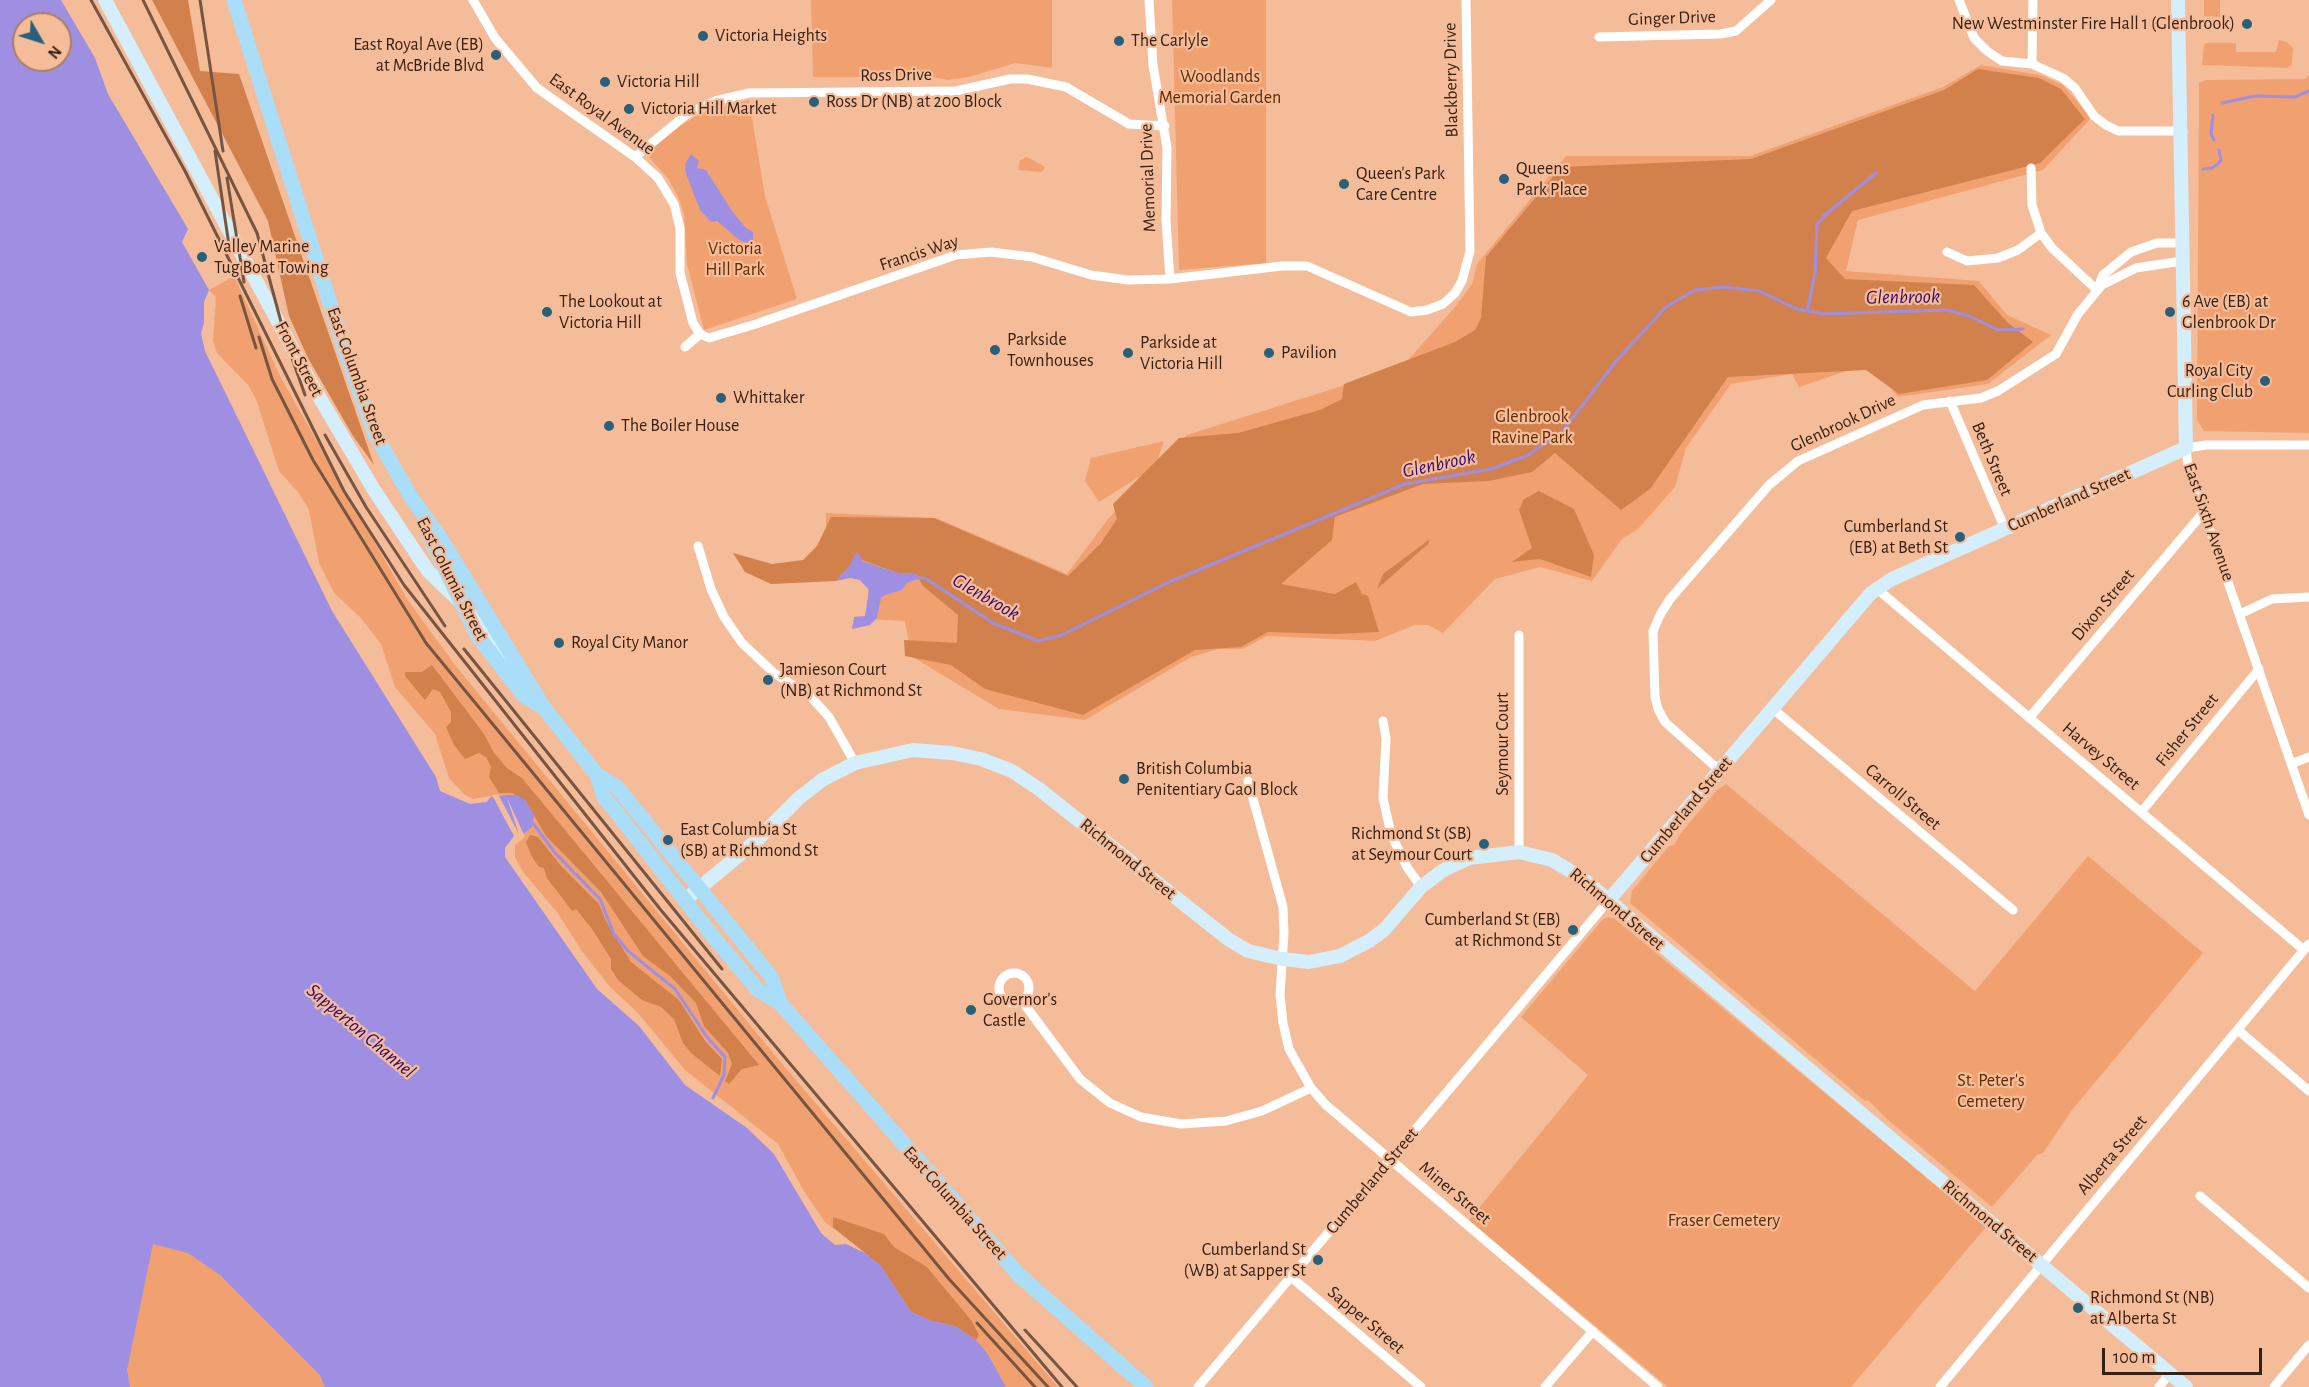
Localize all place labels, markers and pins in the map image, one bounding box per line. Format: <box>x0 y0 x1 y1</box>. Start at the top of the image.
place label: New Westminster Fire Hall 1 (Glenbrook) <box>1952 13 2235 35</box>
marker: New Westminster Fire Hall 1 (Glenbrook) <box>2240 17 2254 31</box>
place label: Victoria Heights <box>715 25 827 47</box>
marker: Victoria Heights <box>696 29 710 43</box>
place label: The Carlyle <box>1131 30 1208 52</box>
place label: East Royal Ave (EB) at McBride Blvd <box>353 34 484 76</box>
marker: The Carlyle <box>1112 34 1126 48</box>
marker: East Royal Ave (EB) at McBride Blvd <box>489 48 503 62</box>
place label: Victoria Hill <box>617 71 700 93</box>
marker: Victoria Hill <box>598 75 612 89</box>
place label: Ross Dr (NB) at 200 Block <box>826 91 1002 113</box>
marker: Ross Dr (NB) at 200 Block <box>807 95 821 109</box>
place label: Victoria Hill Market <box>641 98 777 120</box>
marker: Victoria Hill Market <box>622 102 636 116</box>
place label: Queens Park Place <box>1516 158 1587 201</box>
place label: Queen's Park Care Centre <box>1356 163 1445 206</box>
marker: Queens Park Place <box>1497 172 1511 186</box>
marker: Queen's Park Care Centre <box>1337 177 1351 191</box>
place label: Valley Marine Tug Boat Towing <box>214 236 329 278</box>
marker: Valley Marine Tug Boat Towing <box>195 250 209 264</box>
place label: The Lookout at Victoria Hill <box>559 291 662 334</box>
place label: 6 Ave (EB) at Glenbrook Dr <box>2182 291 2276 334</box>
marker: The Lookout at Victoria Hill <box>540 305 554 319</box>
marker: 6 Ave (EB) at Glenbrook Dr <box>2163 305 2177 319</box>
place label: Parkside Townhouses <box>1007 329 1094 372</box>
place label: Parkside at Victoria Hill <box>1140 332 1223 374</box>
place label: Pavilion <box>1281 342 1337 364</box>
marker: Parkside Townhouses <box>988 343 1002 357</box>
marker: Parkside at Victoria Hill <box>1121 346 1135 360</box>
marker: Pavilion <box>1262 346 1276 360</box>
place label: Royal City Curling Club <box>2167 360 2253 403</box>
marker: Royal City Curling Club <box>2258 374 2272 388</box>
place label: Whittaker <box>733 387 804 409</box>
marker: Whittaker <box>714 391 728 405</box>
place label: The Boiler House <box>621 415 739 437</box>
marker: The Boiler House <box>602 419 616 433</box>
place label: Cumberland St (EB) at Beth St <box>1844 516 1948 558</box>
marker: Cumberland St (EB) at Beth St <box>1953 530 1967 544</box>
place label: Royal City Manor <box>571 632 688 654</box>
marker: Royal City Manor <box>552 636 566 650</box>
place label: Jamieson Court (NB) at Richmond St <box>780 659 922 702</box>
marker: Jamieson Court (NB) at Richmond St <box>761 673 775 687</box>
place label: British Columbia Penitentiary Gaol Block <box>1136 758 1298 800</box>
marker: British Columbia Penitentiary Gaol Block <box>1117 772 1131 786</box>
place label: East Columbia St (SB) at Richmond St <box>680 819 818 862</box>
place label: Richmond St (SB) at Seymour Court <box>1351 823 1472 866</box>
marker: East Columbia St (SB) at Richmond St <box>661 833 675 847</box>
marker: Richmond St (SB) at Seymour Court <box>1477 837 1491 851</box>
place label: Cumberland St (EB) at Richmond St <box>1425 909 1561 952</box>
marker: Cumberland St (EB) at Richmond St <box>1566 923 1580 937</box>
place label: Governor's Castle <box>983 989 1057 1032</box>
marker: Governor's Castle <box>964 1003 978 1017</box>
place label: Cumberland St (WB) at Sapper St <box>1183 1239 1306 1282</box>
marker: Cumberland St (WB) at Sapper St <box>1311 1253 1325 1267</box>
place label: Richmond St (NB) at Alberta St <box>2090 1287 2215 1330</box>
marker: Richmond St (NB) at Alberta St <box>2071 1301 2085 1315</box>

